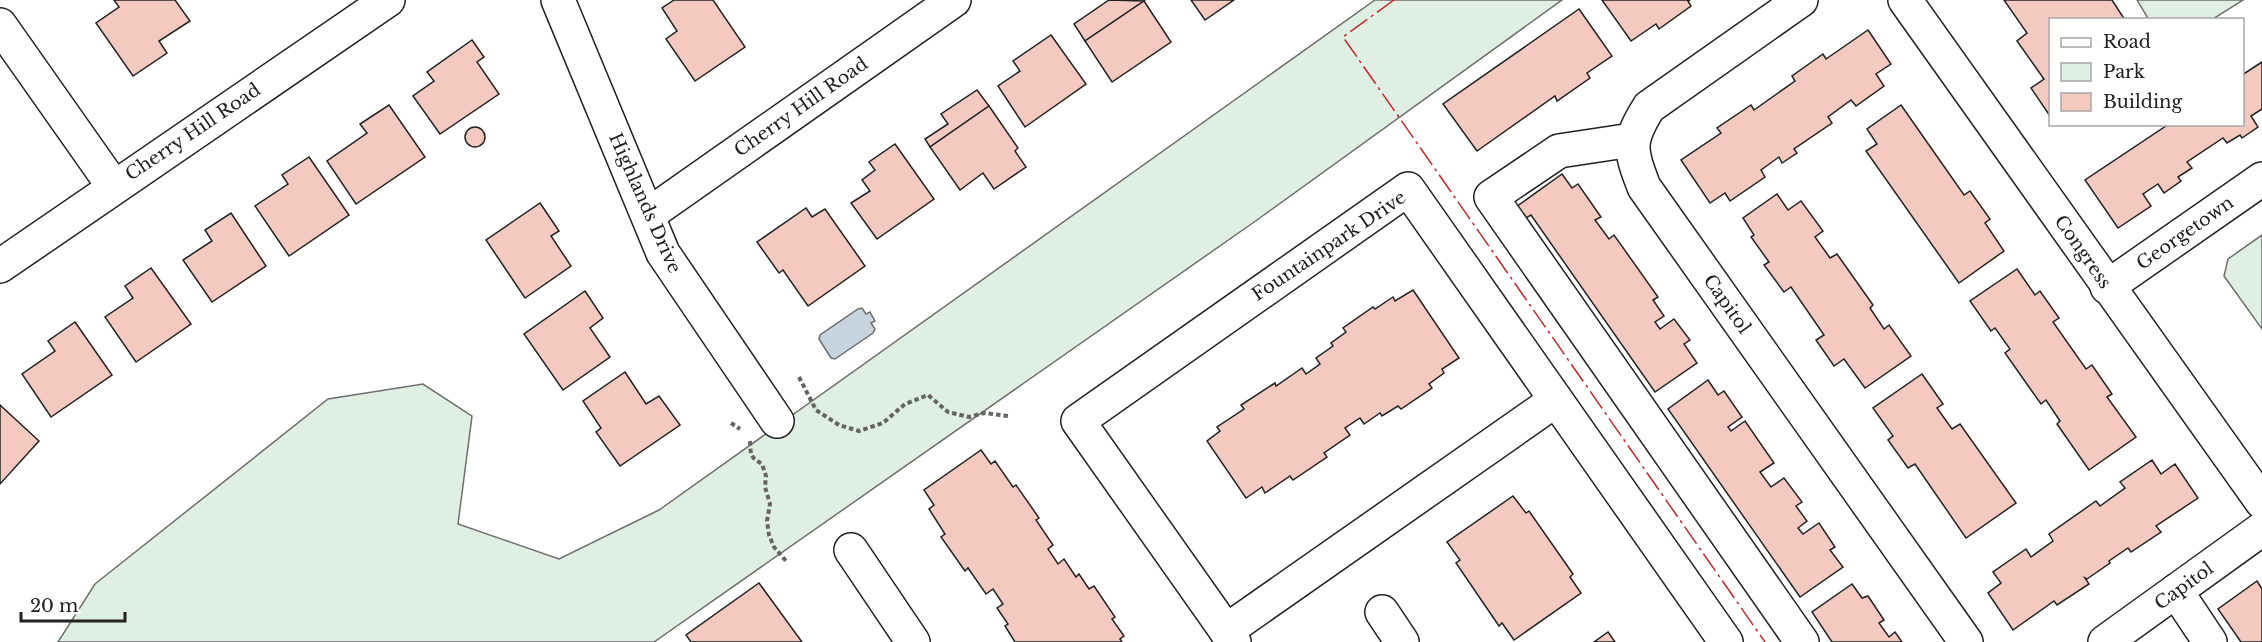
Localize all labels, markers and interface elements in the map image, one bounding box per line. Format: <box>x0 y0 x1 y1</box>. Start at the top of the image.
legend <box>2049 18 2244 126</box>
text: Road <box>2103 31 2151 53</box>
street label: Cherry Hill Road <box>730 53 872 161</box>
text: Park <box>2103 61 2145 83</box>
street label: Cherry Hill Road <box>121 79 265 185</box>
text: Building <box>2103 91 2182 113</box>
street label: Highlands Drive <box>604 130 686 276</box>
street label: Fountainpark Drive <box>1248 186 1410 306</box>
street label: Georgetown <box>2132 191 2238 275</box>
street label: Congress <box>2050 211 2116 293</box>
street label: Capitol <box>1699 270 1755 338</box>
street label: Capitol <box>2150 557 2218 615</box>
scale bar <box>21 585 124 623</box>
text: 20 m <box>30 595 78 617</box>

